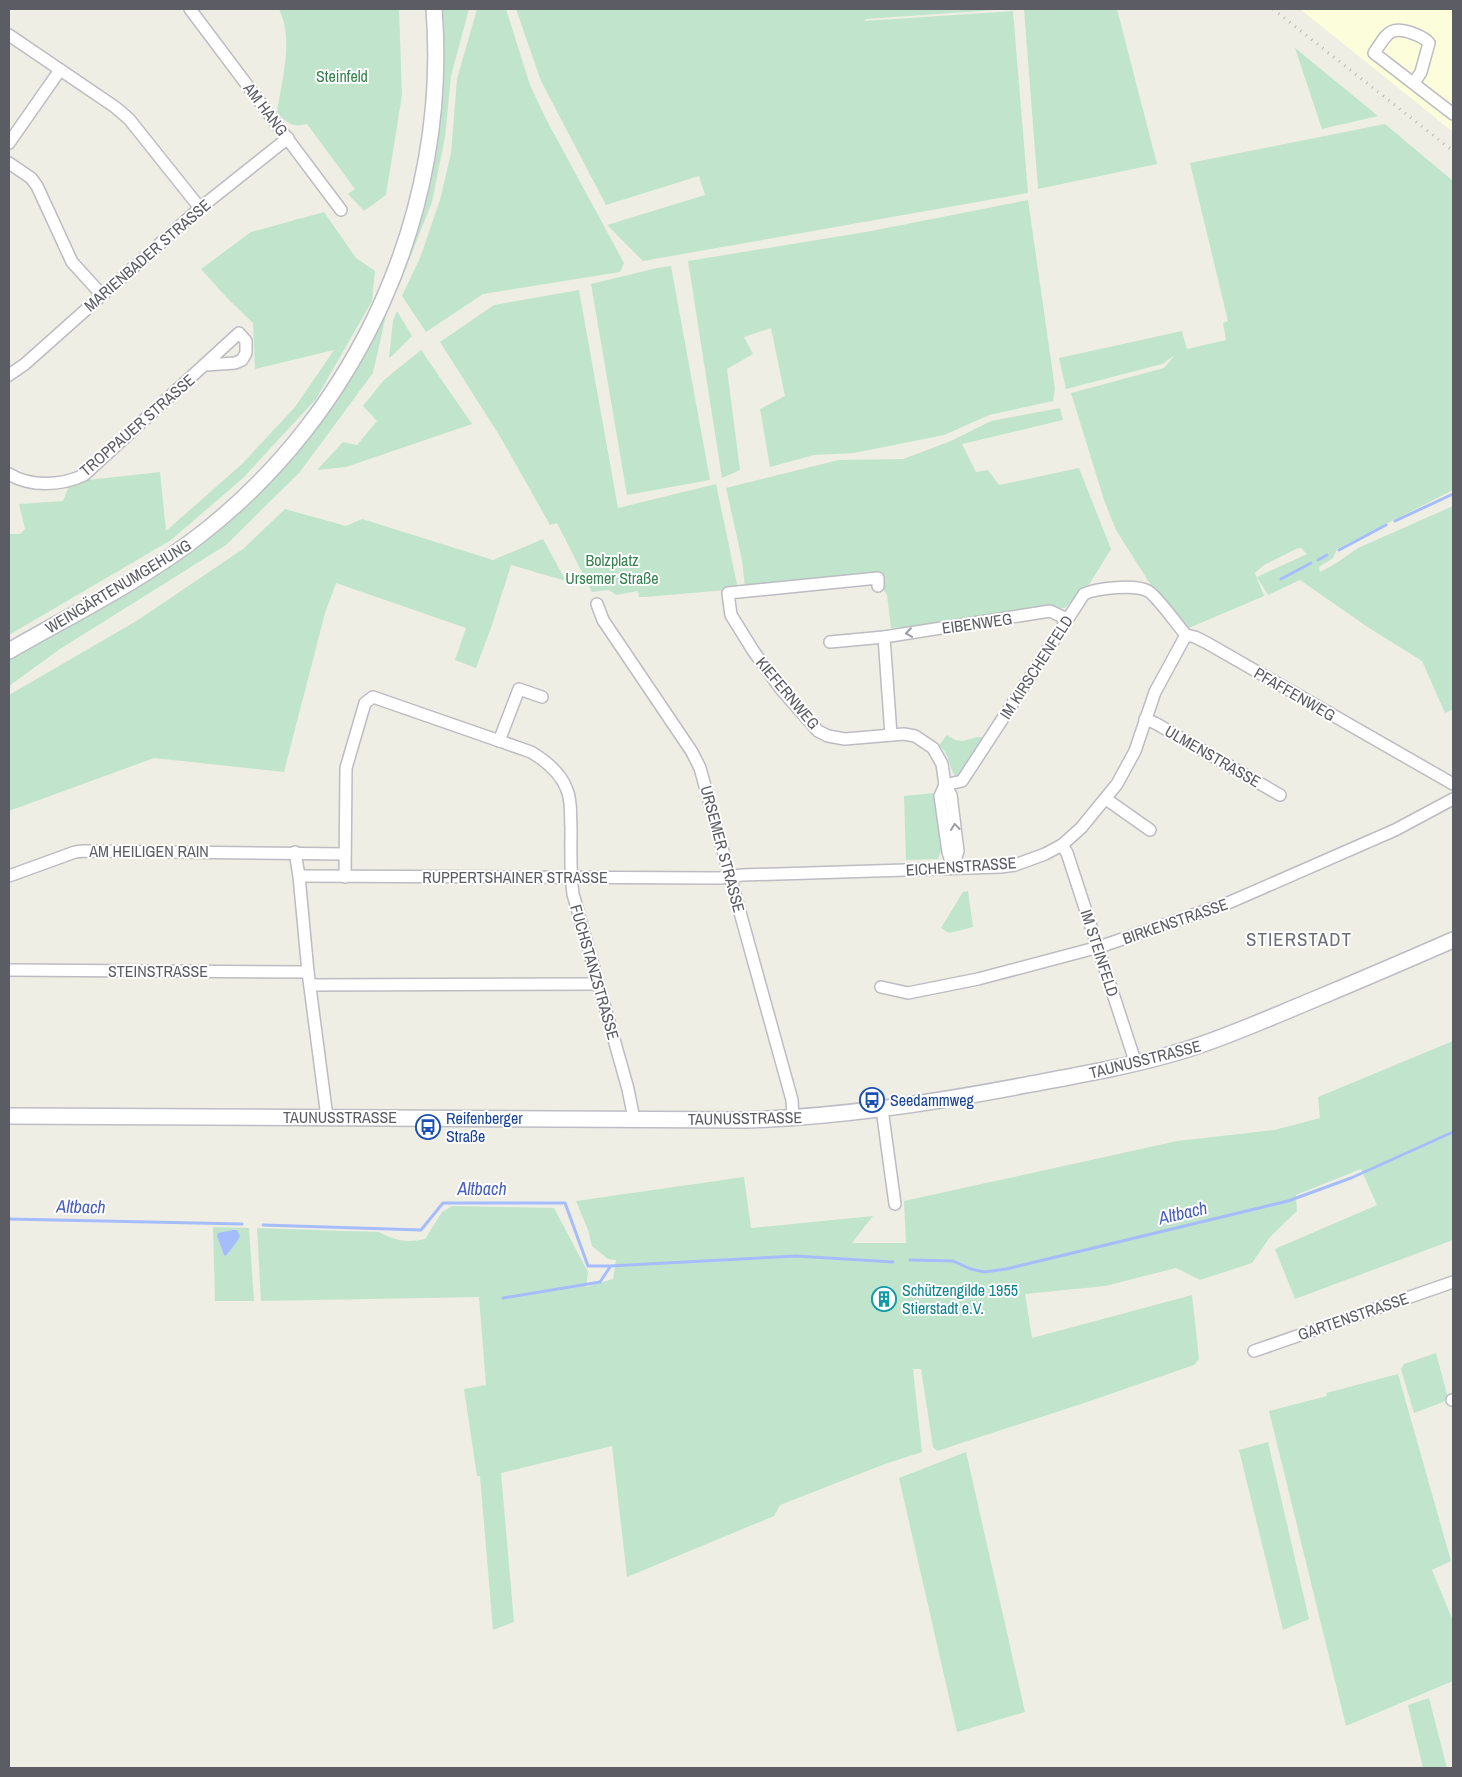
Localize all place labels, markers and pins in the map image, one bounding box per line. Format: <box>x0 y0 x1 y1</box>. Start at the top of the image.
bus stop icon: Seedammweg <box>859 1087 885 1113</box>
place label: Seedammweg <box>890 1089 975 1111</box>
place label: Reifenberger Straße <box>446 1107 523 1147</box>
bus stop icon: Reifenberger Straße <box>415 1114 441 1140</box>
place label: Schützengilde 1955 Stierstadt e.V. <box>902 1279 1018 1319</box>
building icon: Schützengilde 1955 Stierstadt e.V. <box>871 1286 897 1312</box>

